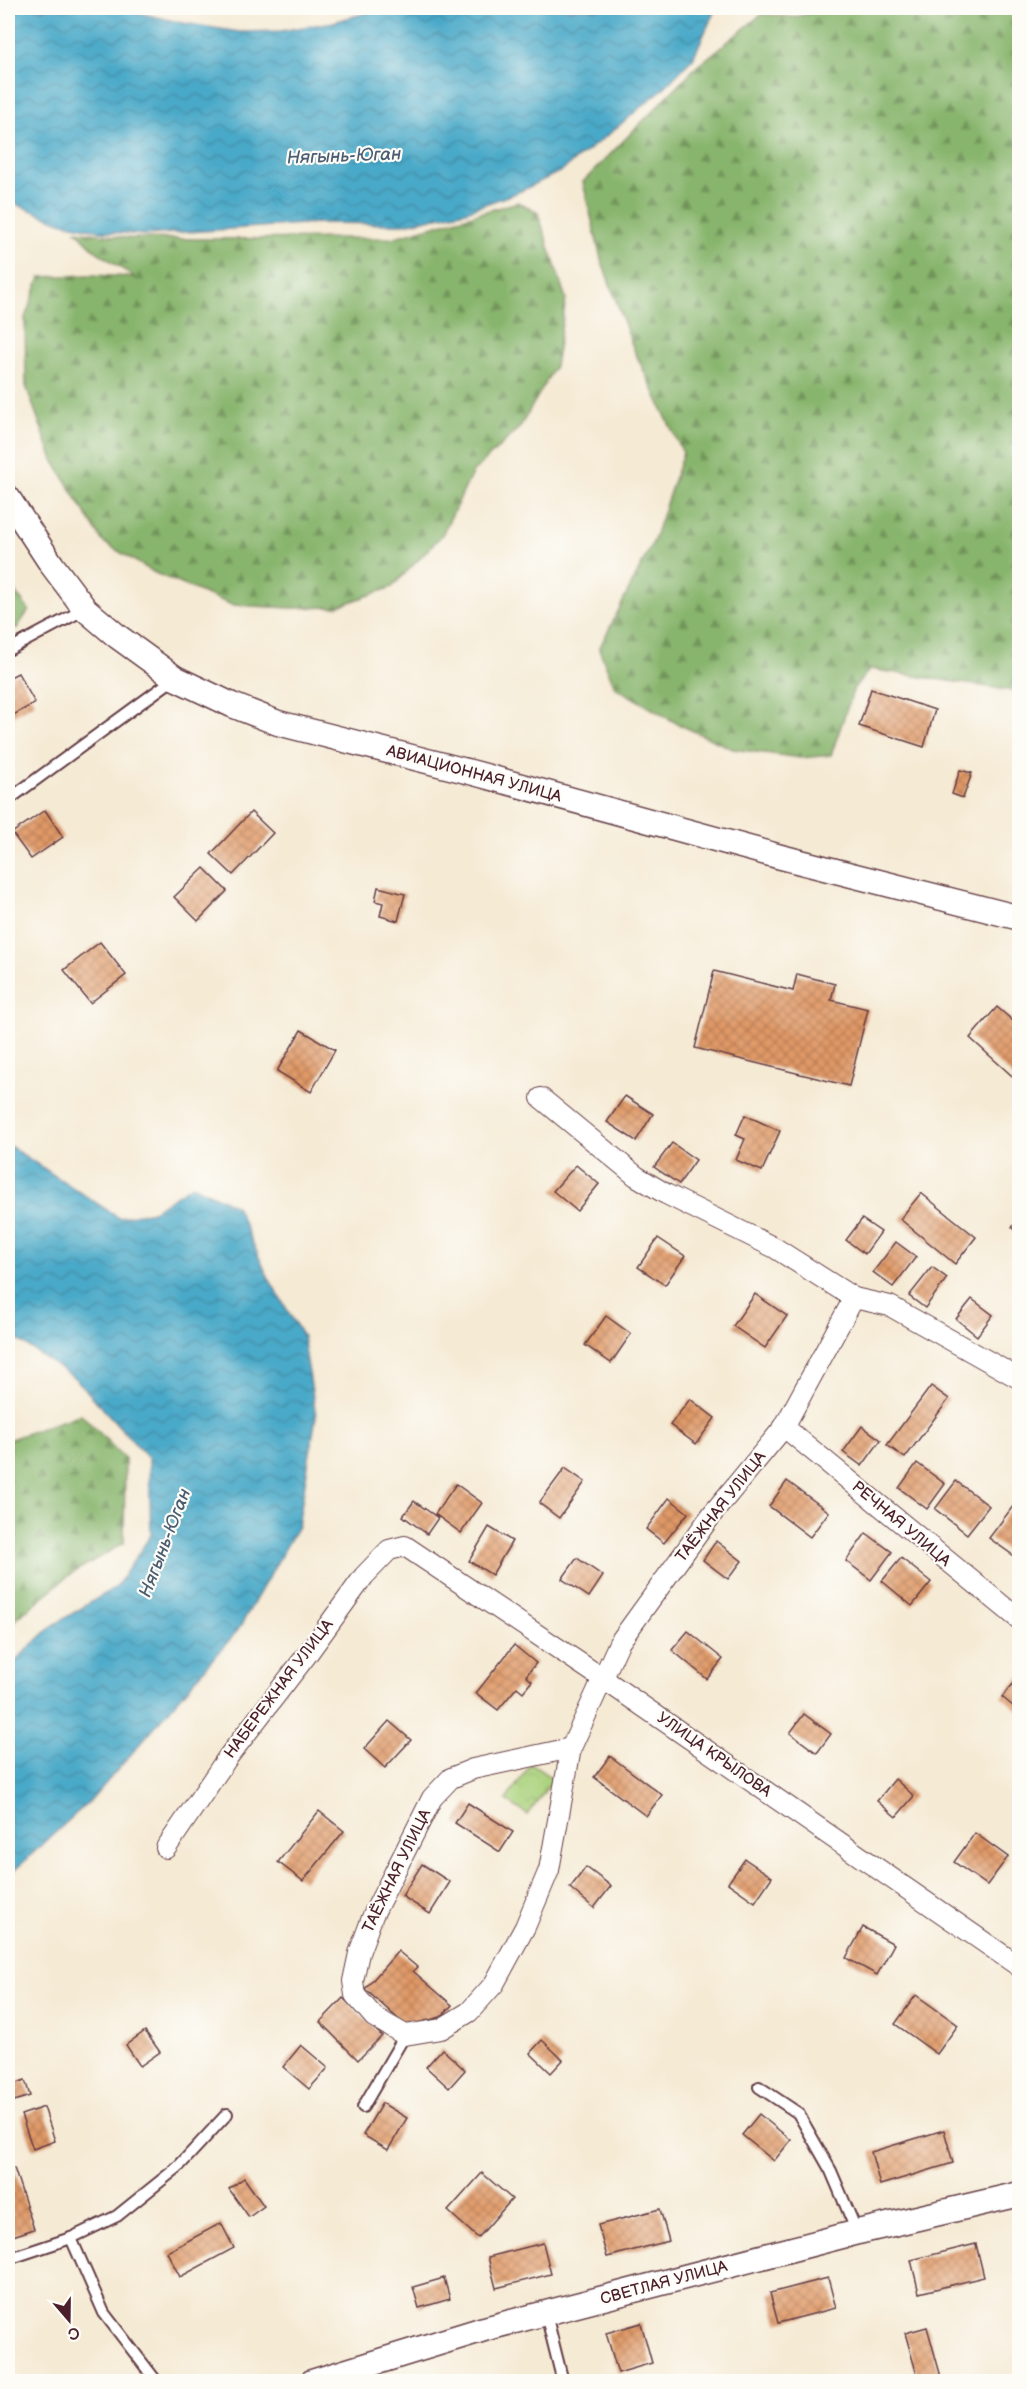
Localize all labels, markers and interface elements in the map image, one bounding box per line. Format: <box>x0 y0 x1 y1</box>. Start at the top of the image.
water label: Нягынь-Юган <box>286 144 402 168</box>
street label: АВИАЦИОННАЯ УЛИЦА <box>383 741 564 807</box>
street label: ТАЁЖНАЯ УЛИЦА <box>671 1447 770 1566</box>
street label: РЕЧНАЯ УЛИЦА <box>848 1477 954 1571</box>
water label: Нягынь-Юган <box>135 1486 195 1600</box>
street label: НАБЕРЕЖНАЯ УЛИЦА <box>221 1616 338 1762</box>
street label: УЛИЦА КРЫЛОВА <box>653 1708 775 1802</box>
street label: ТАЁЖНАЯ УЛИЦА <box>358 1805 435 1936</box>
street label: СВЕТЛАЯ УЛИЦА <box>598 2257 730 2309</box>
north arrow <box>39 2290 99 2350</box>
text: С <box>65 2322 82 2344</box>

